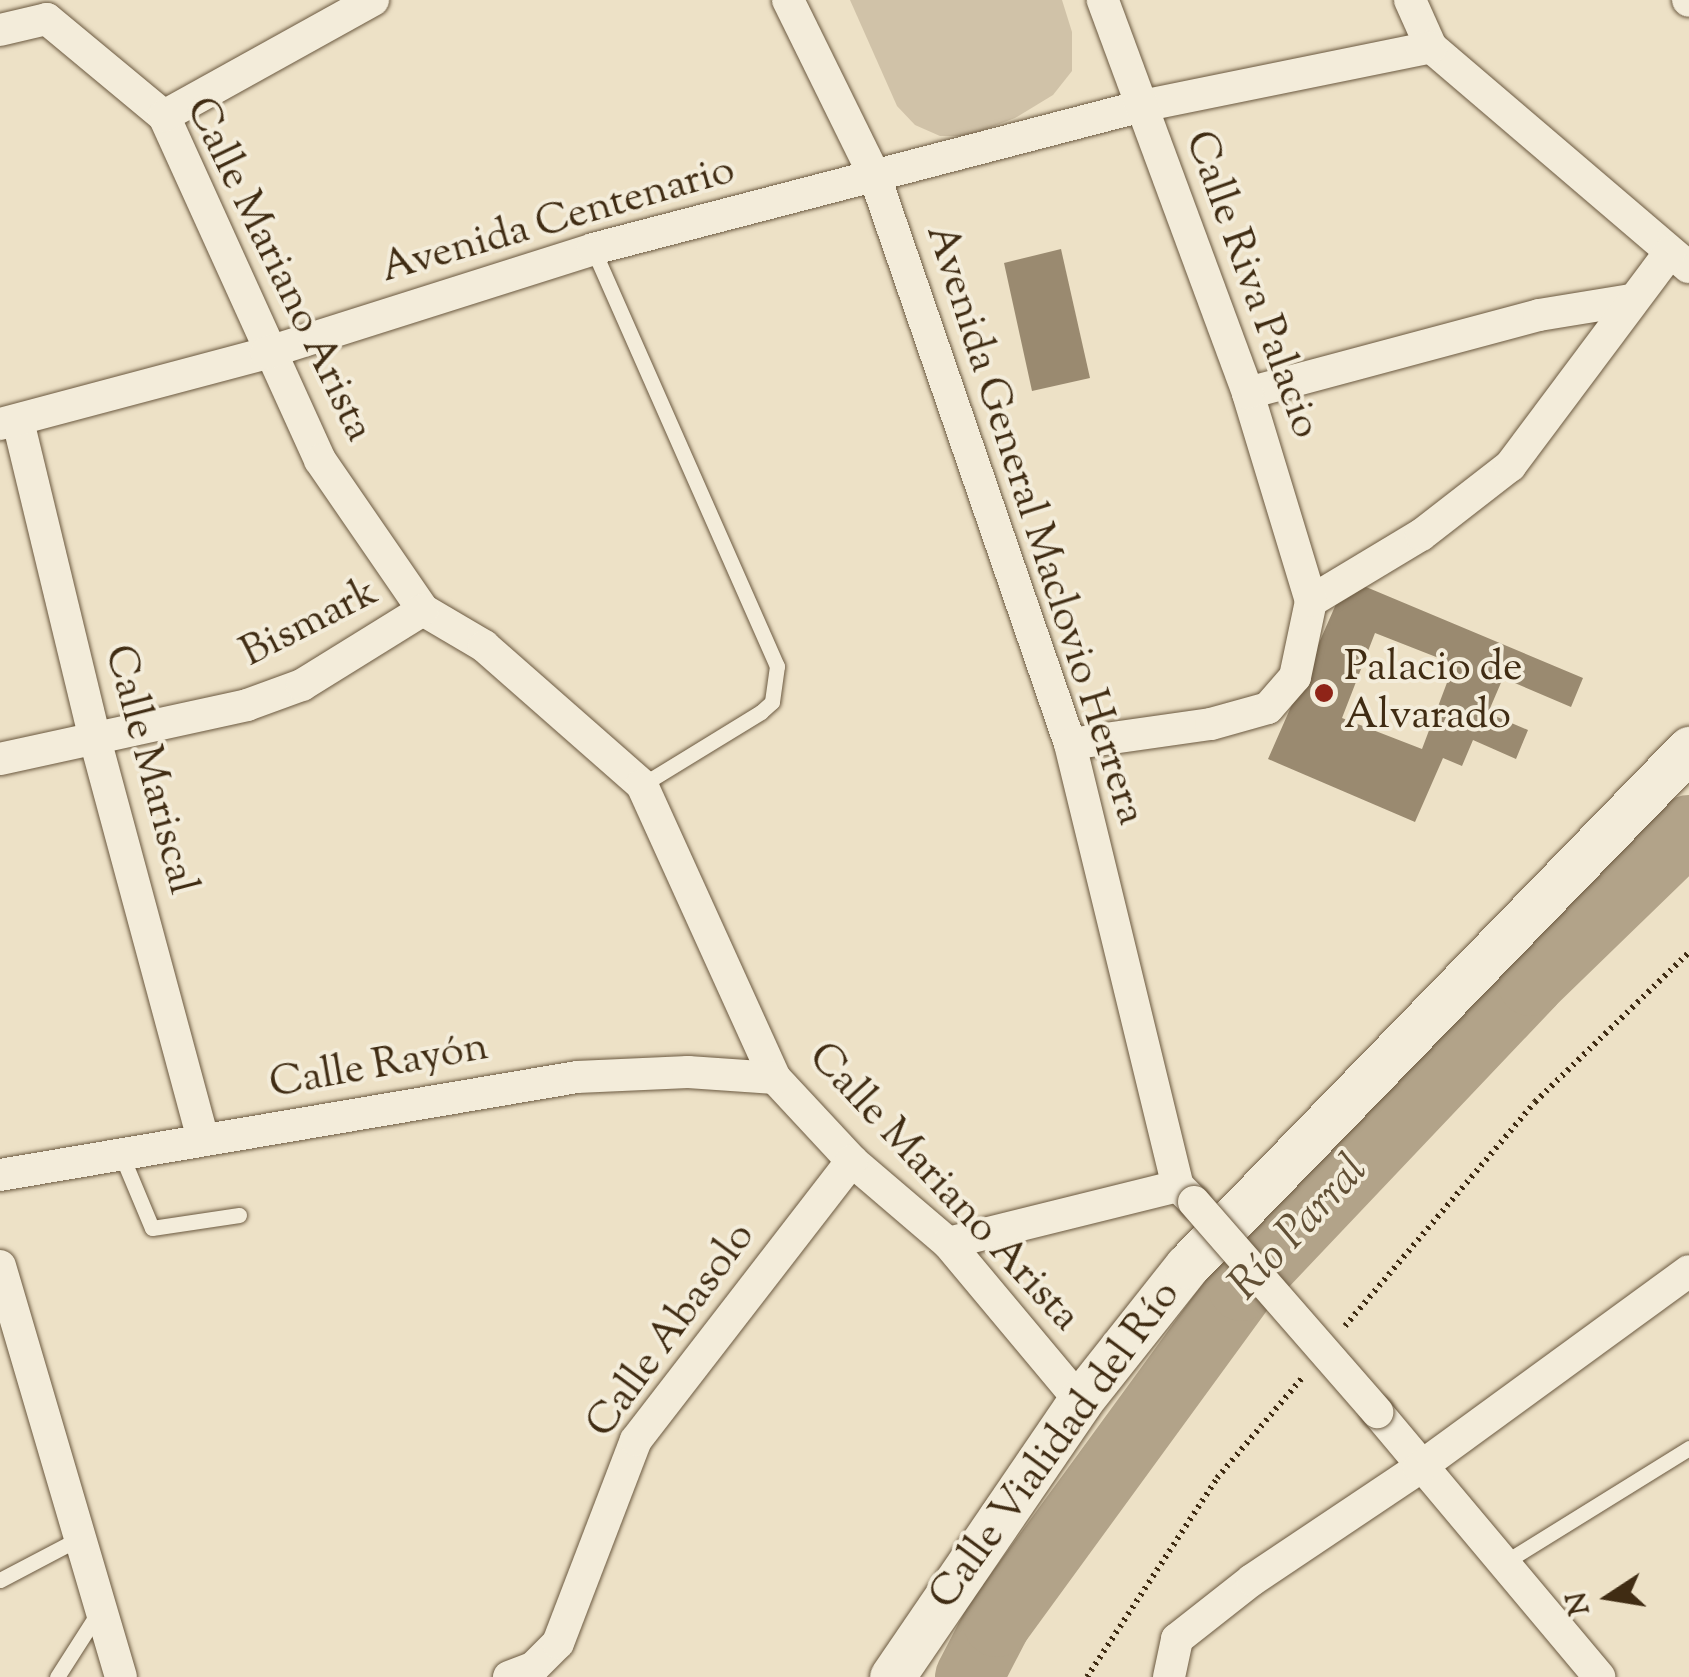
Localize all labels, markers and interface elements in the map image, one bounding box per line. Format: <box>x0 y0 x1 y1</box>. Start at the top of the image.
street label: Calle Mariano Arista <box>173 90 383 450</box>
street label: Calle Riva Palacio <box>1172 125 1330 445</box>
street label: Avenida Centenario <box>375 146 741 296</box>
street label: Avenida General Maclovio Herrera <box>913 218 1155 832</box>
street label: Bismark <box>233 568 387 680</box>
street label: Calle Mariscal <box>92 640 206 900</box>
place label: Palacio de Alvarado <box>1344 644 1522 742</box>
marker: Palacio de Alvarado <box>1313 682 1335 704</box>
street label: Calle Rayón <box>266 1023 492 1111</box>
street label: Calle Mariano Arista <box>796 1033 1090 1343</box>
water label: Río Parral <box>1219 1145 1381 1313</box>
street label: Calle Abasolo <box>577 1214 767 1448</box>
street label: Calle Vialidad del Río <box>920 1272 1192 1620</box>
north arrow <box>1559 1547 1659 1647</box>
text: N <box>1558 1588 1602 1618</box>

